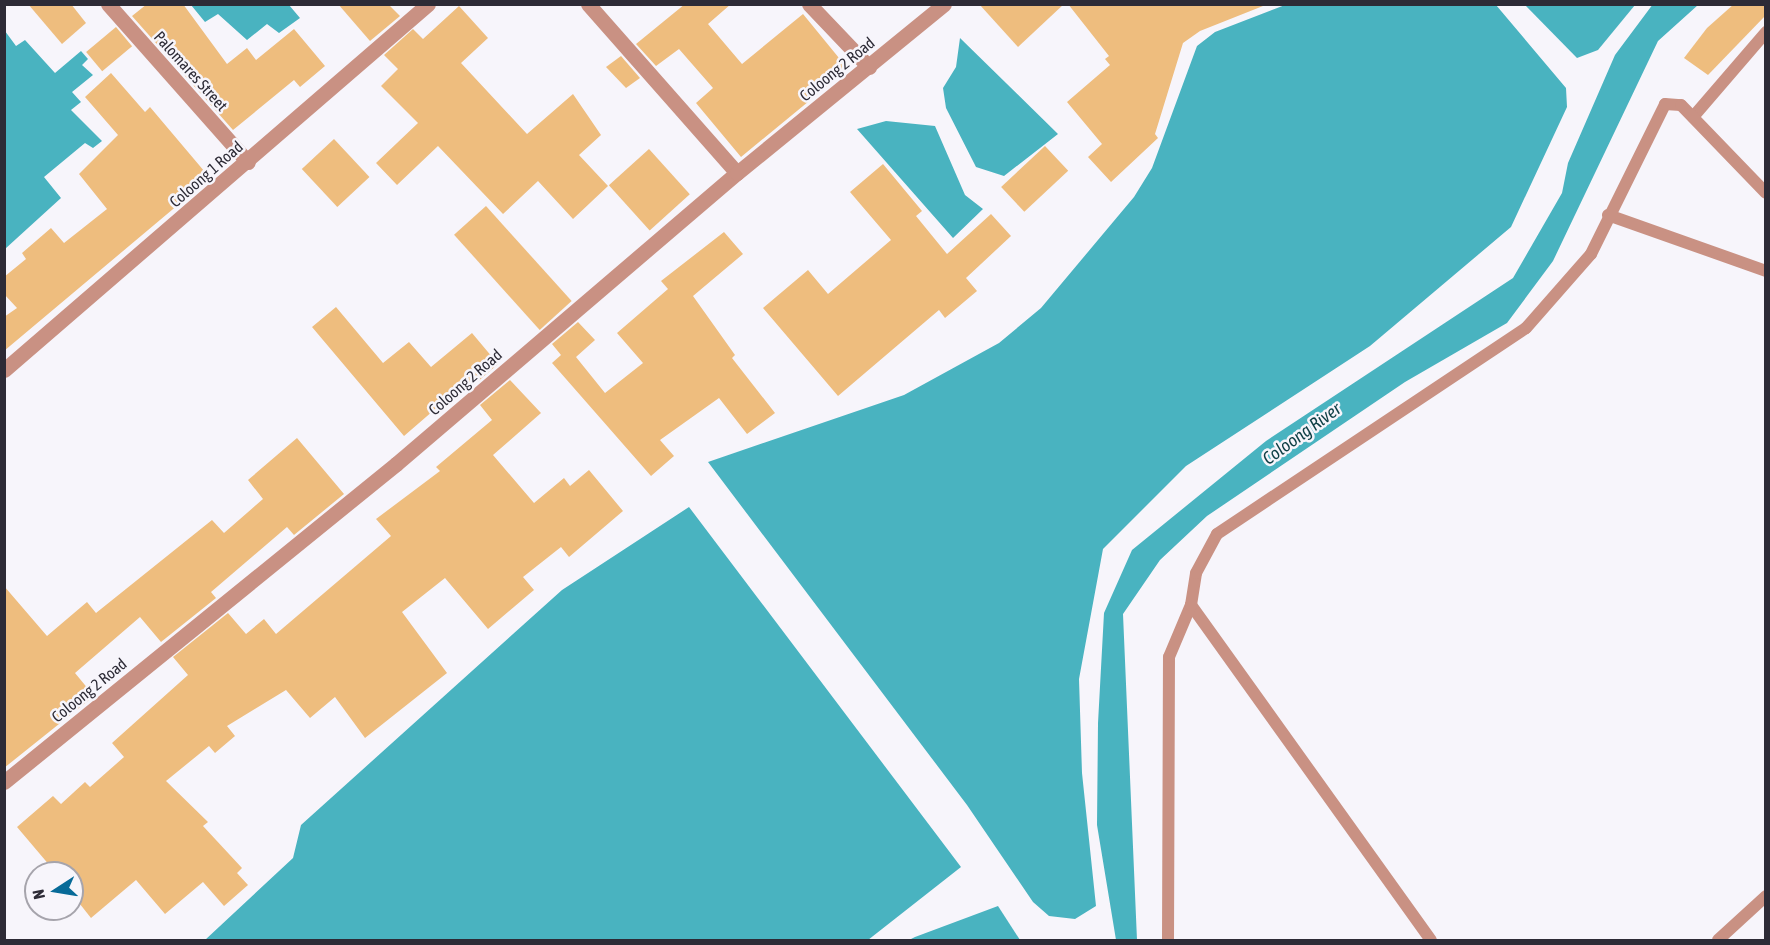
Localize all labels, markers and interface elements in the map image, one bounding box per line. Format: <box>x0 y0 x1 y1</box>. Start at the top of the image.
street label: Palomares Street <box>150 27 232 115</box>
street label: Coloong 2 Road <box>796 33 878 105</box>
street label: Coloong 1 Road <box>165 137 247 211</box>
street label: Coloong 2 Road <box>424 345 506 419</box>
water label: Coloong River <box>1259 398 1345 470</box>
street label: Coloong 2 Road <box>48 654 130 726</box>
north arrow <box>24 861 84 921</box>
text: N <box>29 888 48 901</box>

